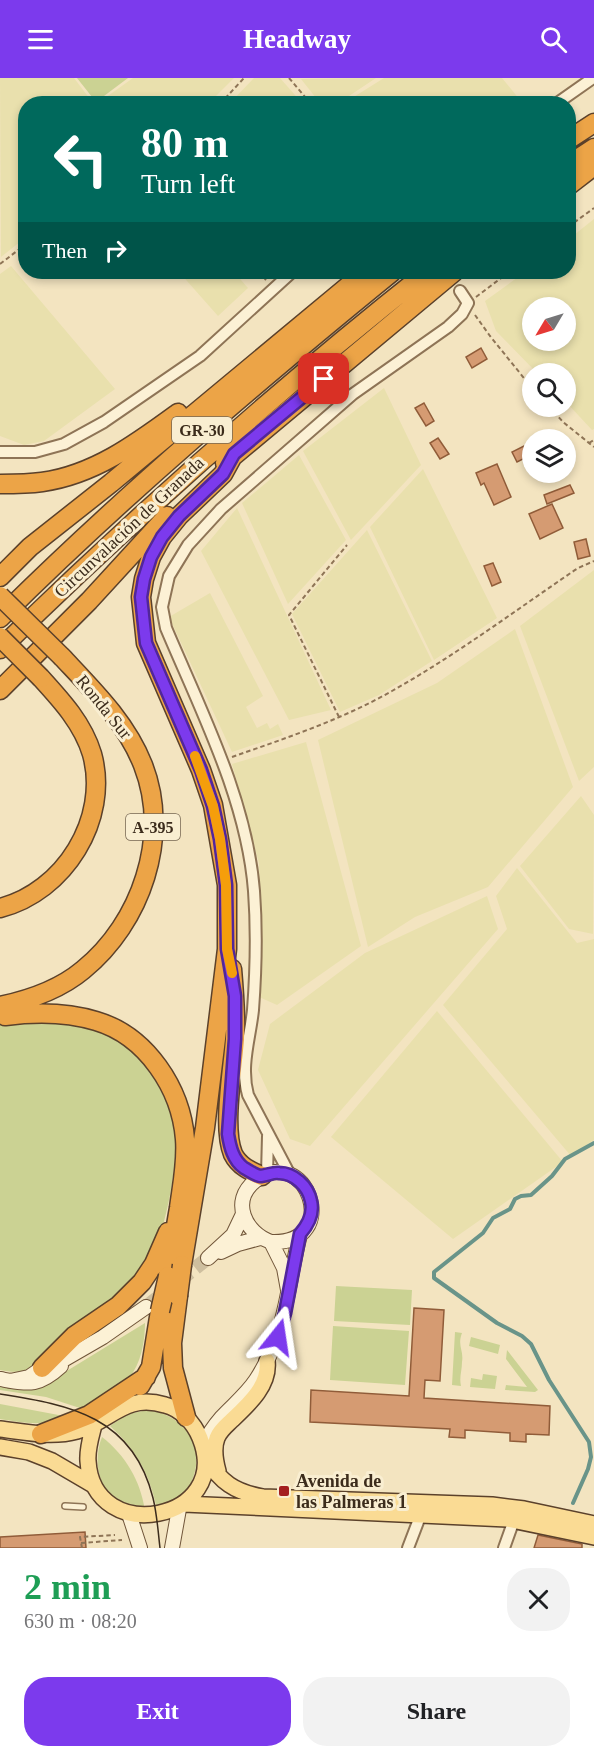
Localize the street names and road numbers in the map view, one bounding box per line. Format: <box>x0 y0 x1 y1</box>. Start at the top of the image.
road number: GR-30 <box>172 417 232 443</box>
street label: Circunvalación de Granada <box>50 453 208 601</box>
street label: Ronda Sur <box>72 671 136 743</box>
road number: A-395 <box>126 814 180 840</box>

